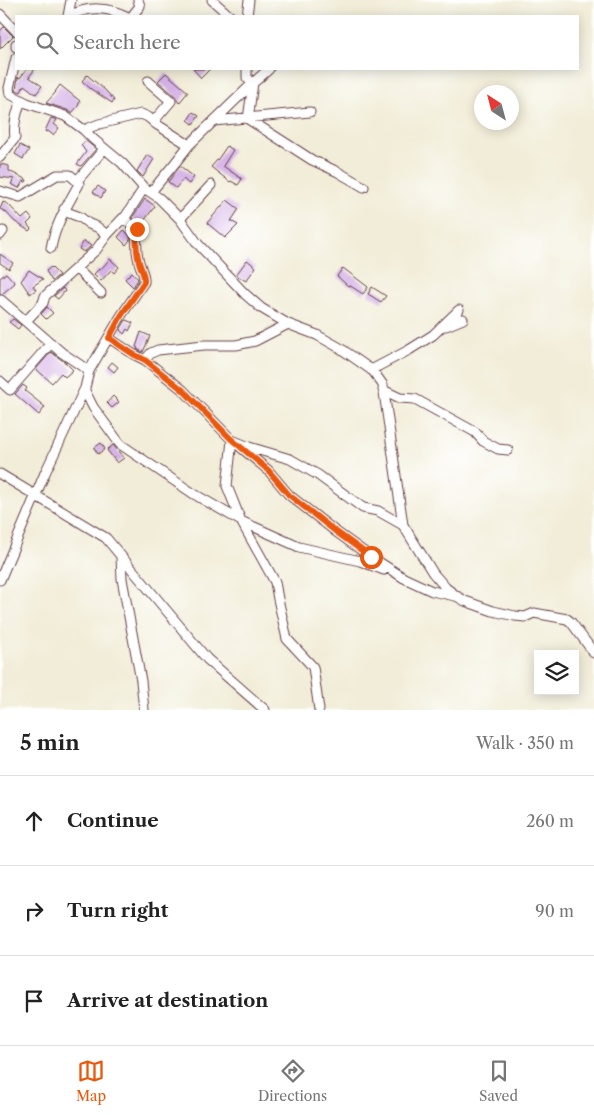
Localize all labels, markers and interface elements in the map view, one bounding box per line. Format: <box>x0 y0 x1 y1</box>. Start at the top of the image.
search box <box>15 15 579 70</box>
icon: search <box>33 29 61 57</box>
text: Search here <box>73 31 181 54</box>
north arrow <box>474 85 519 130</box>
route end <box>126 218 149 241</box>
route start <box>360 546 383 569</box>
map controls <box>534 650 579 695</box>
button: layers <box>534 650 579 695</box>
text: 5 min <box>20 730 80 755</box>
text: Walk · 350 m <box>476 733 574 753</box>
icon: ahead <box>20 807 48 835</box>
text: Continue <box>67 809 159 832</box>
text: 260 m <box>526 811 574 831</box>
icon: right <box>20 897 48 925</box>
text: Turn right <box>67 899 168 922</box>
text: 90 m <box>535 901 574 921</box>
icon: arrive <box>20 987 48 1015</box>
text: Arrive at destination <box>67 989 268 1012</box>
tab: Map <box>76 1057 106 1105</box>
tab: Directions <box>258 1057 327 1105</box>
tab: Saved <box>479 1057 518 1105</box>

